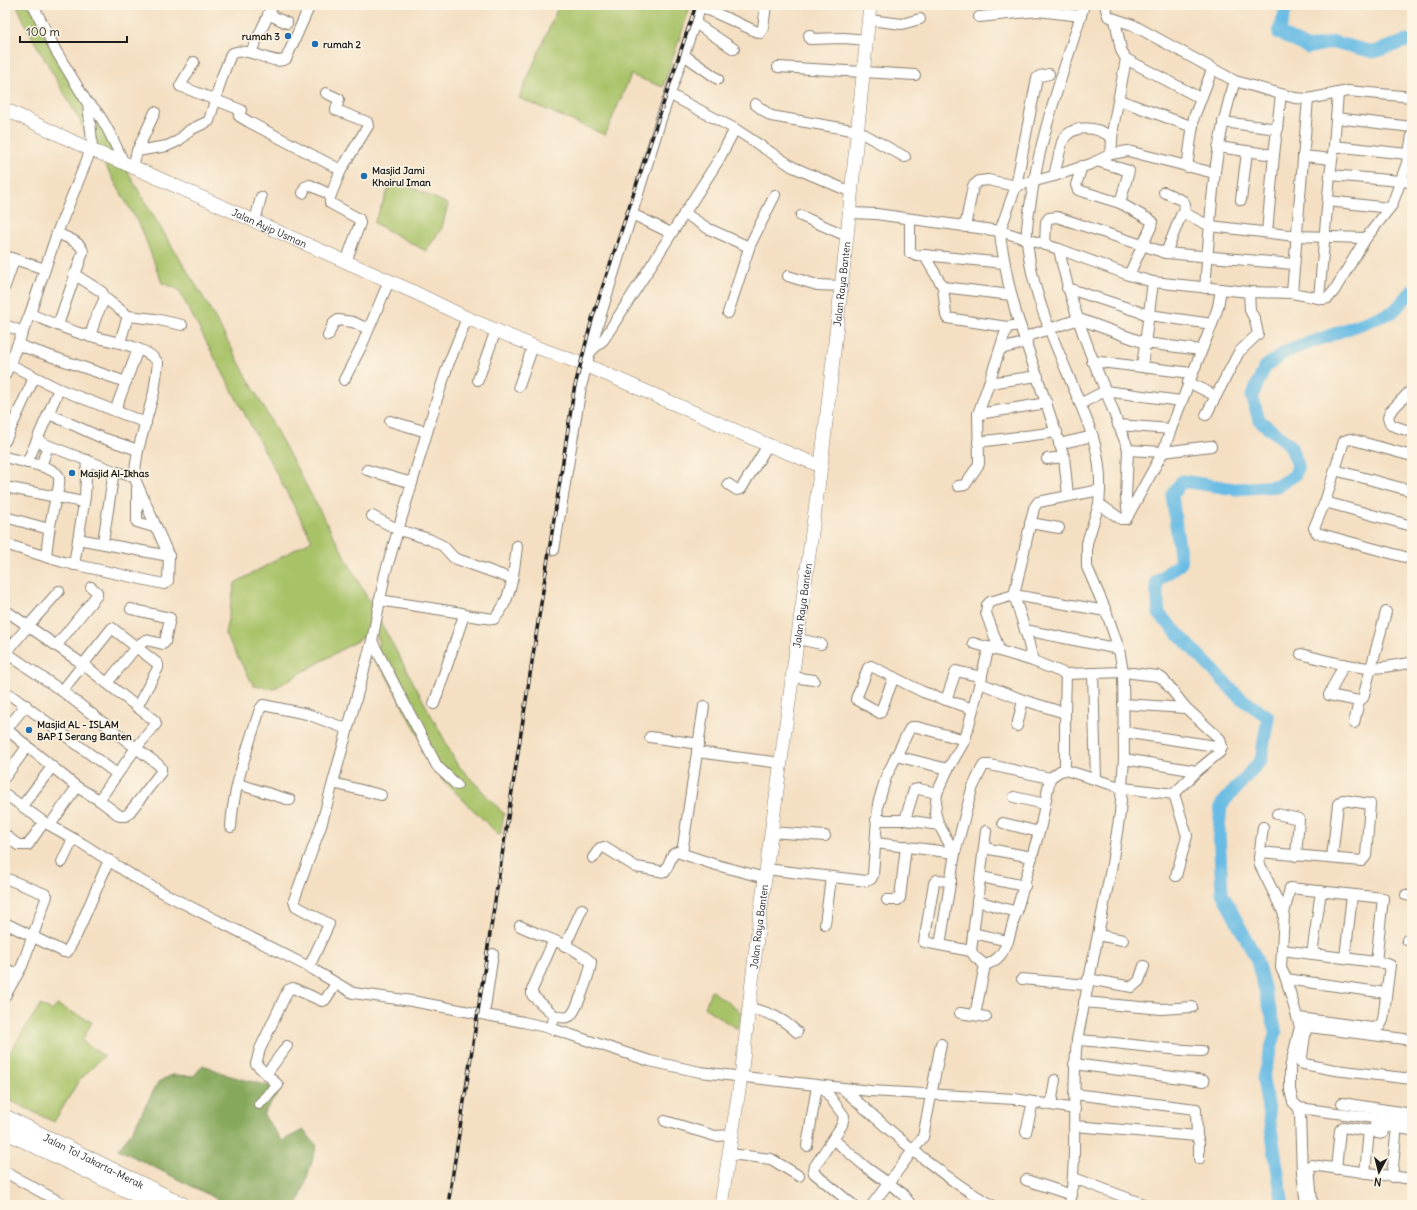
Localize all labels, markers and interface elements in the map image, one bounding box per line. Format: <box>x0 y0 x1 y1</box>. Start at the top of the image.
scale bar <box>20 18 127 44</box>
text: 100 m <box>26 24 60 39</box>
place label: rumah 3 <box>242 30 280 43</box>
marker: rumah 3 <box>283 31 293 41</box>
place label: rumah 2 <box>323 38 362 51</box>
marker: rumah 2 <box>310 39 320 49</box>
place label: Masjid Jami Khoirul Iman <box>372 164 431 189</box>
marker: Masjid Jami Khoirul Iman <box>359 171 369 181</box>
street label: Jalan Ayip Usman <box>230 206 309 251</box>
street label: Jalan Raya Banten <box>831 241 853 327</box>
place label: Masjid Al-Ikhas <box>80 467 150 480</box>
marker: Masjid Al-Ikhas <box>67 468 77 478</box>
street label: Jalan Raya Banten <box>790 562 815 649</box>
place label: Masjid AL - ISLAM BAP I Serang Banten <box>37 718 132 743</box>
marker: Masjid AL - ISLAM BAP I Serang Banten <box>24 725 34 735</box>
street label: Jalan Raya Banten <box>748 883 771 970</box>
street label: Jalan Tol Jakarta–Merak <box>41 1131 146 1192</box>
north arrow <box>1359 1152 1399 1192</box>
text: N <box>1373 1175 1382 1189</box>

